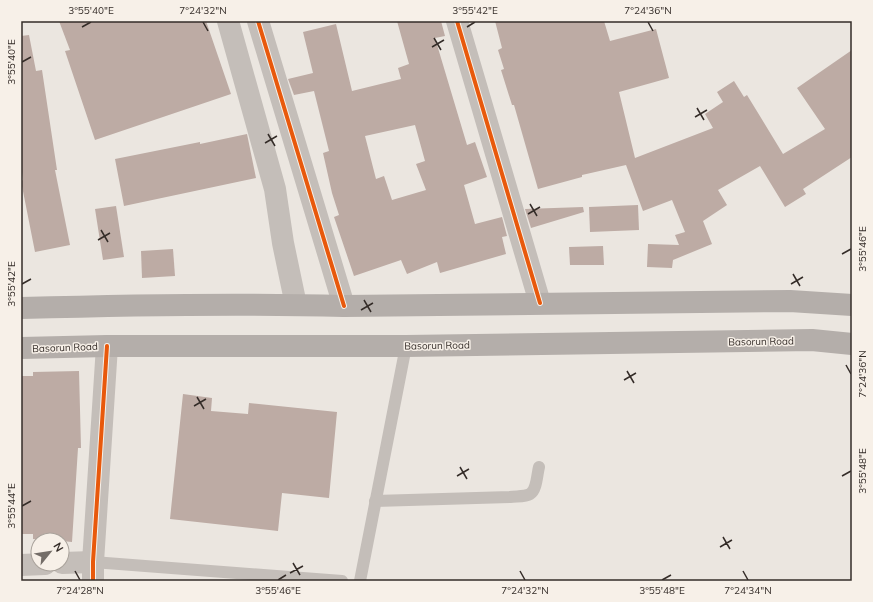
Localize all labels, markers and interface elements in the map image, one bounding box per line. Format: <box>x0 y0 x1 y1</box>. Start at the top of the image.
text: 3°55'40"E <box>68 4 114 17</box>
text: 7°24'32"N <box>179 4 227 17</box>
text: 3°55'42"E <box>452 4 498 17</box>
text: 7°24'36"N <box>624 4 672 17</box>
text: 3°55'40"E <box>5 39 18 85</box>
text: 3°55'46"E <box>856 226 869 272</box>
text: 3°55'42"E <box>5 261 18 307</box>
street label: Basorun Road <box>728 334 794 349</box>
street label: Basorun Road <box>404 338 470 353</box>
street label: Basorun Road <box>32 340 98 355</box>
text: 7°24'36"N <box>856 350 869 398</box>
text: 3°55'48"E <box>856 448 869 494</box>
text: 3°55'44"E <box>5 483 18 529</box>
north arrow <box>30 532 70 572</box>
text: N <box>51 540 67 554</box>
text: 7°24'28"N <box>56 584 104 597</box>
text: 3°55'46"E <box>255 584 301 597</box>
text: 7°24'32"N <box>501 584 549 597</box>
text: 3°55'48"E <box>639 584 685 597</box>
text: 7°24'34"N <box>724 584 772 597</box>

